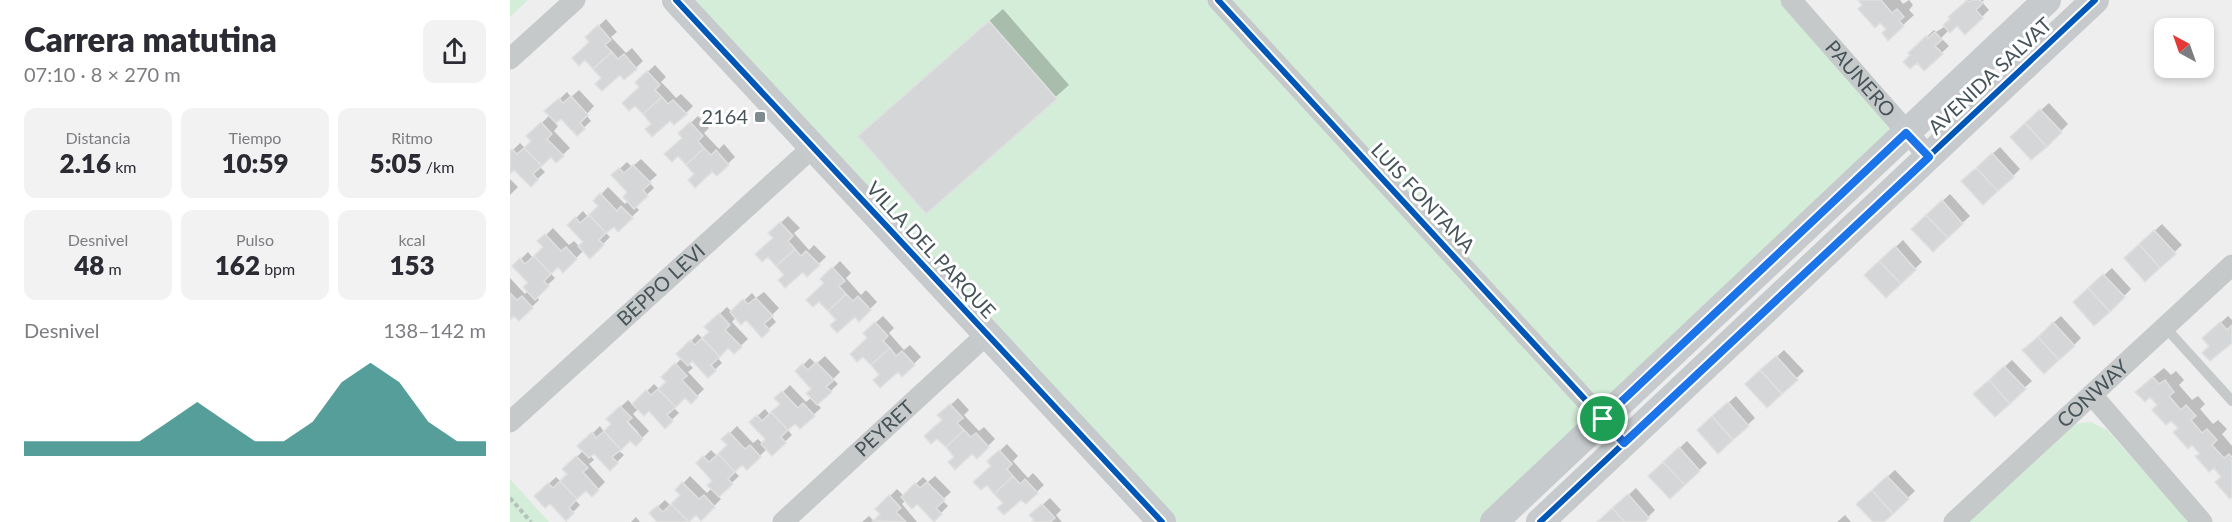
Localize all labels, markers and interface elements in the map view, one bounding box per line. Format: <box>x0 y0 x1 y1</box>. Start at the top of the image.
street label: AVENIDA SALVAT <box>1923 12 2056 139</box>
north arrow <box>2154 18 2214 78</box>
map controls <box>2154 18 2214 78</box>
text: Carrera matutina <box>24 19 277 59</box>
button: share <box>423 20 486 83</box>
street label: PAUNERO <box>1821 35 1901 122</box>
text: 07:10 · 8 × 270 m <box>24 62 181 86</box>
place label: 2164 <box>702 104 748 128</box>
marker: 2164 <box>753 110 767 124</box>
text: Distancia <box>66 128 130 147</box>
text: Tiempo <box>229 128 281 147</box>
text: Ritmo <box>391 128 433 147</box>
street label: LUIS FONTANA <box>1367 137 1481 257</box>
text: 2.16 <box>60 147 111 179</box>
text: 10:59 <box>221 147 289 179</box>
text: 5:05 <box>370 147 422 179</box>
text: km <box>111 157 136 176</box>
text: /km <box>422 157 454 176</box>
street label: VILLA DEL PARQUE <box>862 176 1001 323</box>
text: Desnivel <box>68 230 128 249</box>
text: Pulso <box>236 230 274 249</box>
text: kcal <box>398 230 426 249</box>
street label: BEPPO LEVI <box>611 238 709 330</box>
text: 48 <box>74 249 104 281</box>
text: 162 <box>215 249 260 281</box>
text: 153 <box>389 249 435 281</box>
text: m <box>104 259 122 278</box>
text: bpm <box>260 259 295 278</box>
text: Desnivel <box>24 318 100 342</box>
text: 138–142 m <box>383 318 486 342</box>
street label: CONWAY <box>2051 354 2133 432</box>
pin <box>1577 393 1628 444</box>
street label: PEYRET <box>849 394 919 461</box>
icon: arrive <box>1586 402 1619 435</box>

